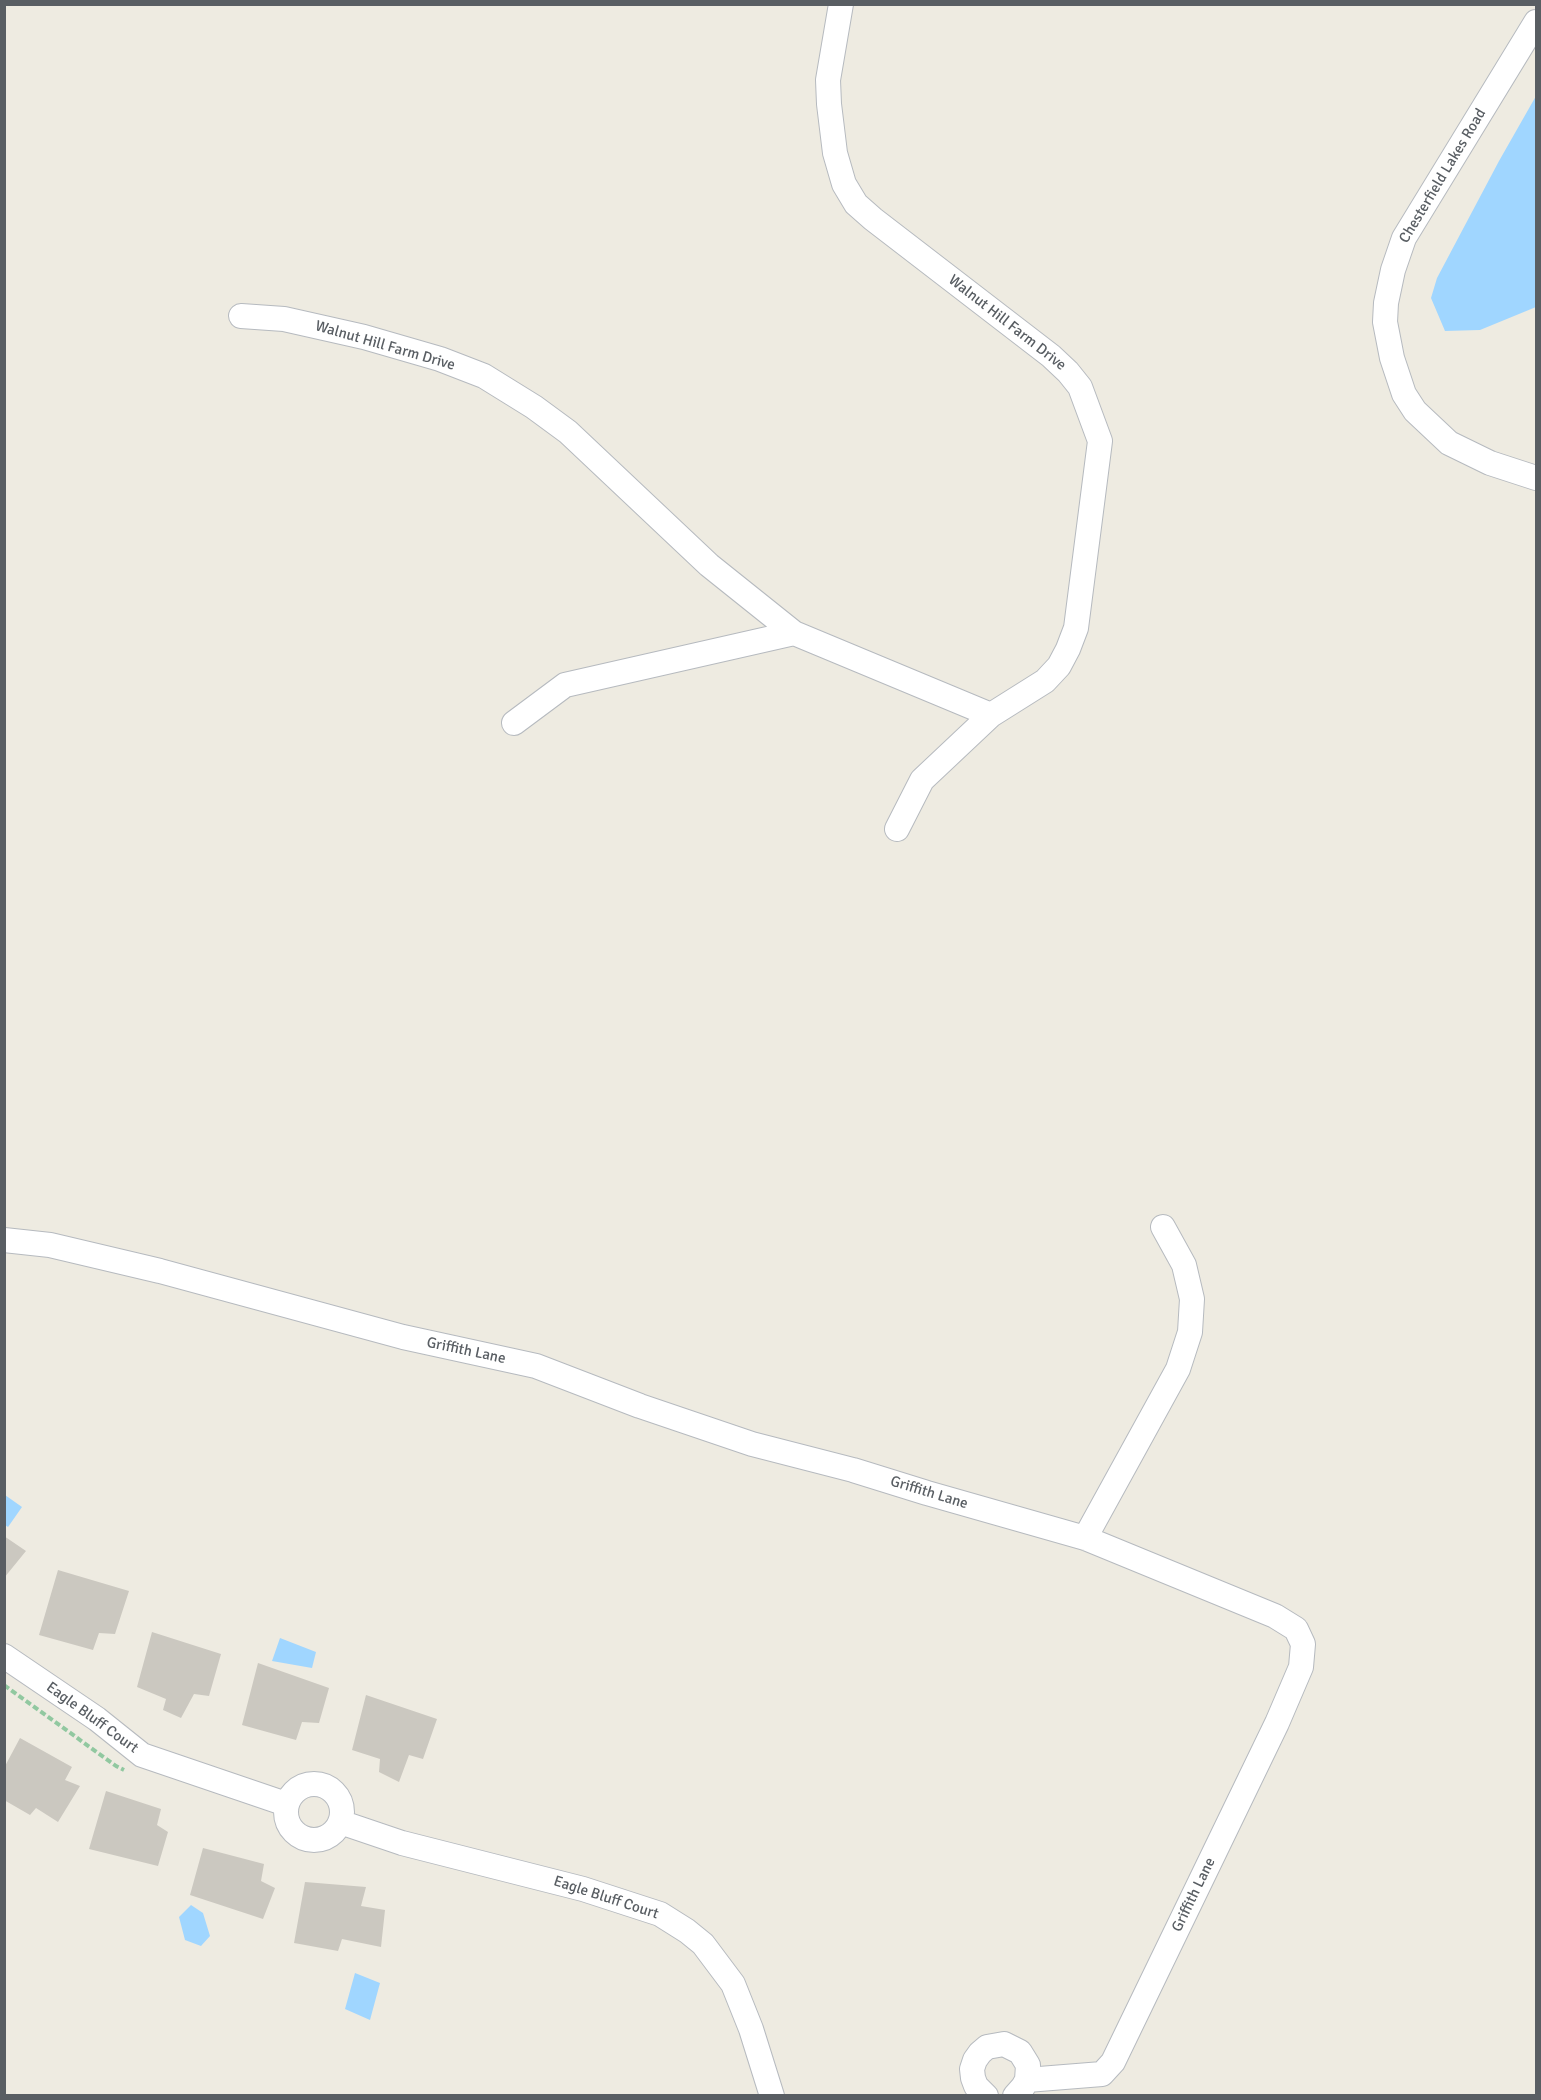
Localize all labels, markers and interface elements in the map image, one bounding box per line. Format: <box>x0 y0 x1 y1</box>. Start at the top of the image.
street label: Chesterfield Lakes Road <box>1396 106 1490 246</box>
street label: Walnut Hill Farm Drive <box>945 271 1069 375</box>
street label: Walnut Hill Farm Drive <box>313 317 457 375</box>
street label: Griffith Lane <box>425 1334 507 1368</box>
street label: Griffith Lane <box>888 1473 970 1513</box>
street label: Eagle Bluff Court <box>42 1679 142 1757</box>
street label: Griffith Lane <box>1168 1855 1220 1935</box>
street label: Eagle Bluff Court <box>551 1873 661 1923</box>

